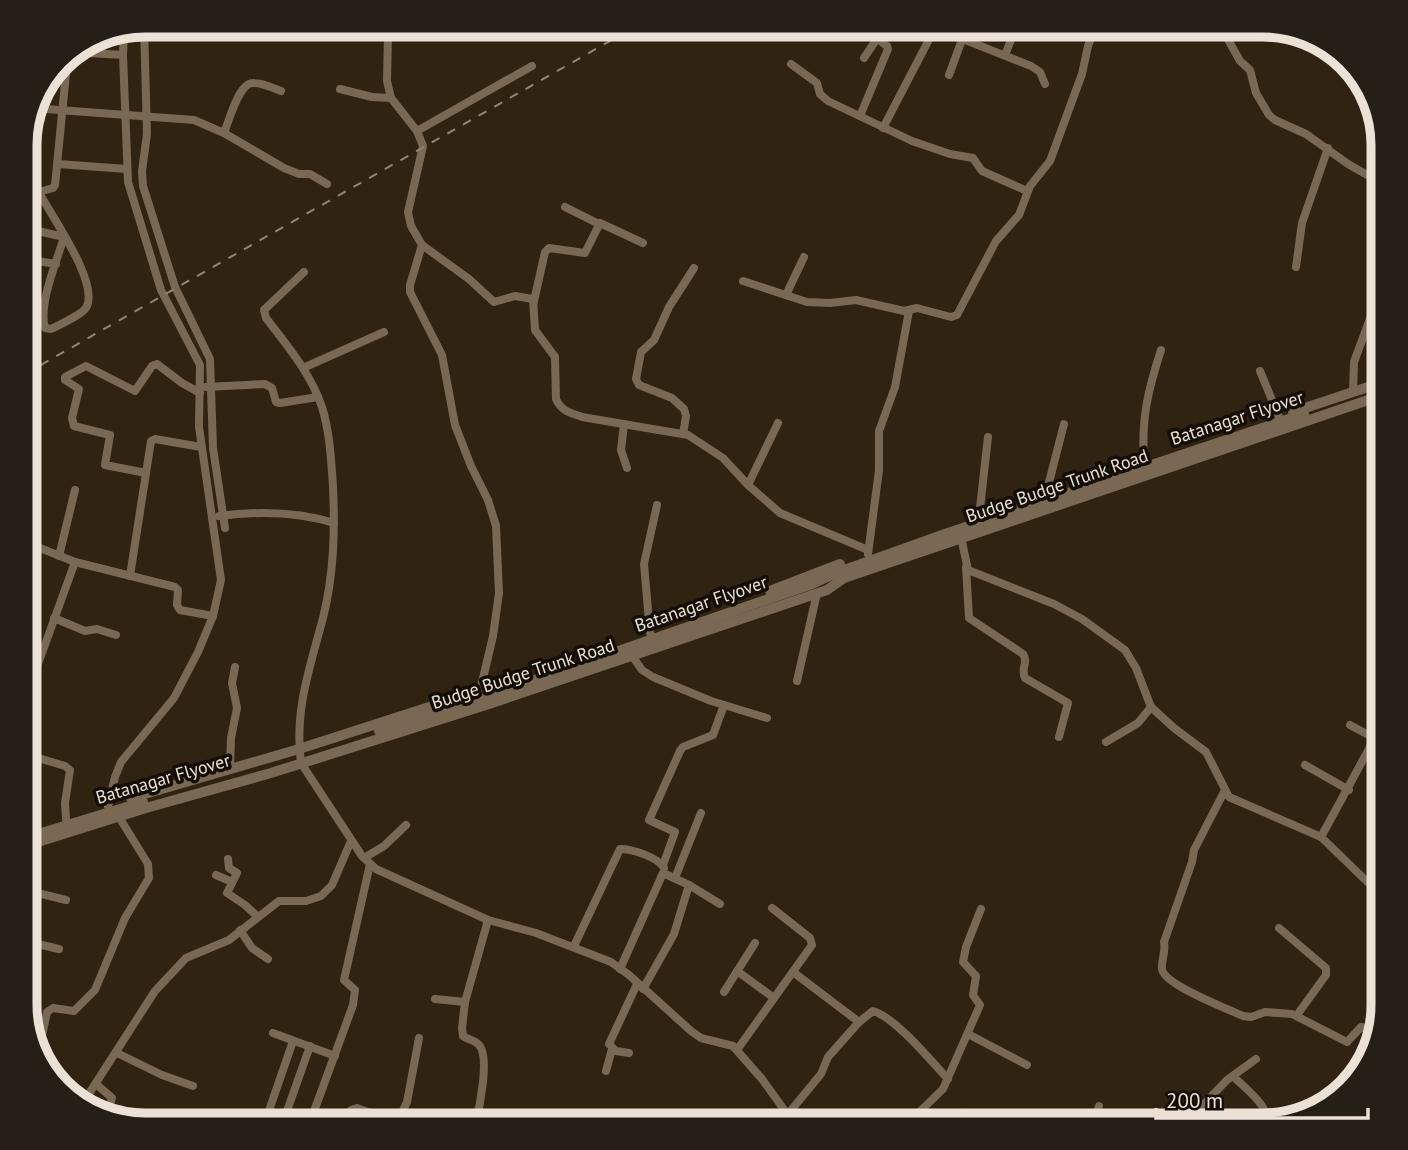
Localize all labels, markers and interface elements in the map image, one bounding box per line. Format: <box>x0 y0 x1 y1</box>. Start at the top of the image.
street label: Batanagar Flyover <box>1167 385 1306 450</box>
street label: Budge Budge Trunk Road <box>963 444 1151 528</box>
street label: Batanagar Flyover <box>632 570 770 637</box>
street label: Budge Budge Trunk Road <box>428 633 617 714</box>
street label: Batanagar Flyover <box>93 748 233 809</box>
scale bar <box>1156 1076 1368 1120</box>
text: 200 m <box>1166 1087 1223 1114</box>

